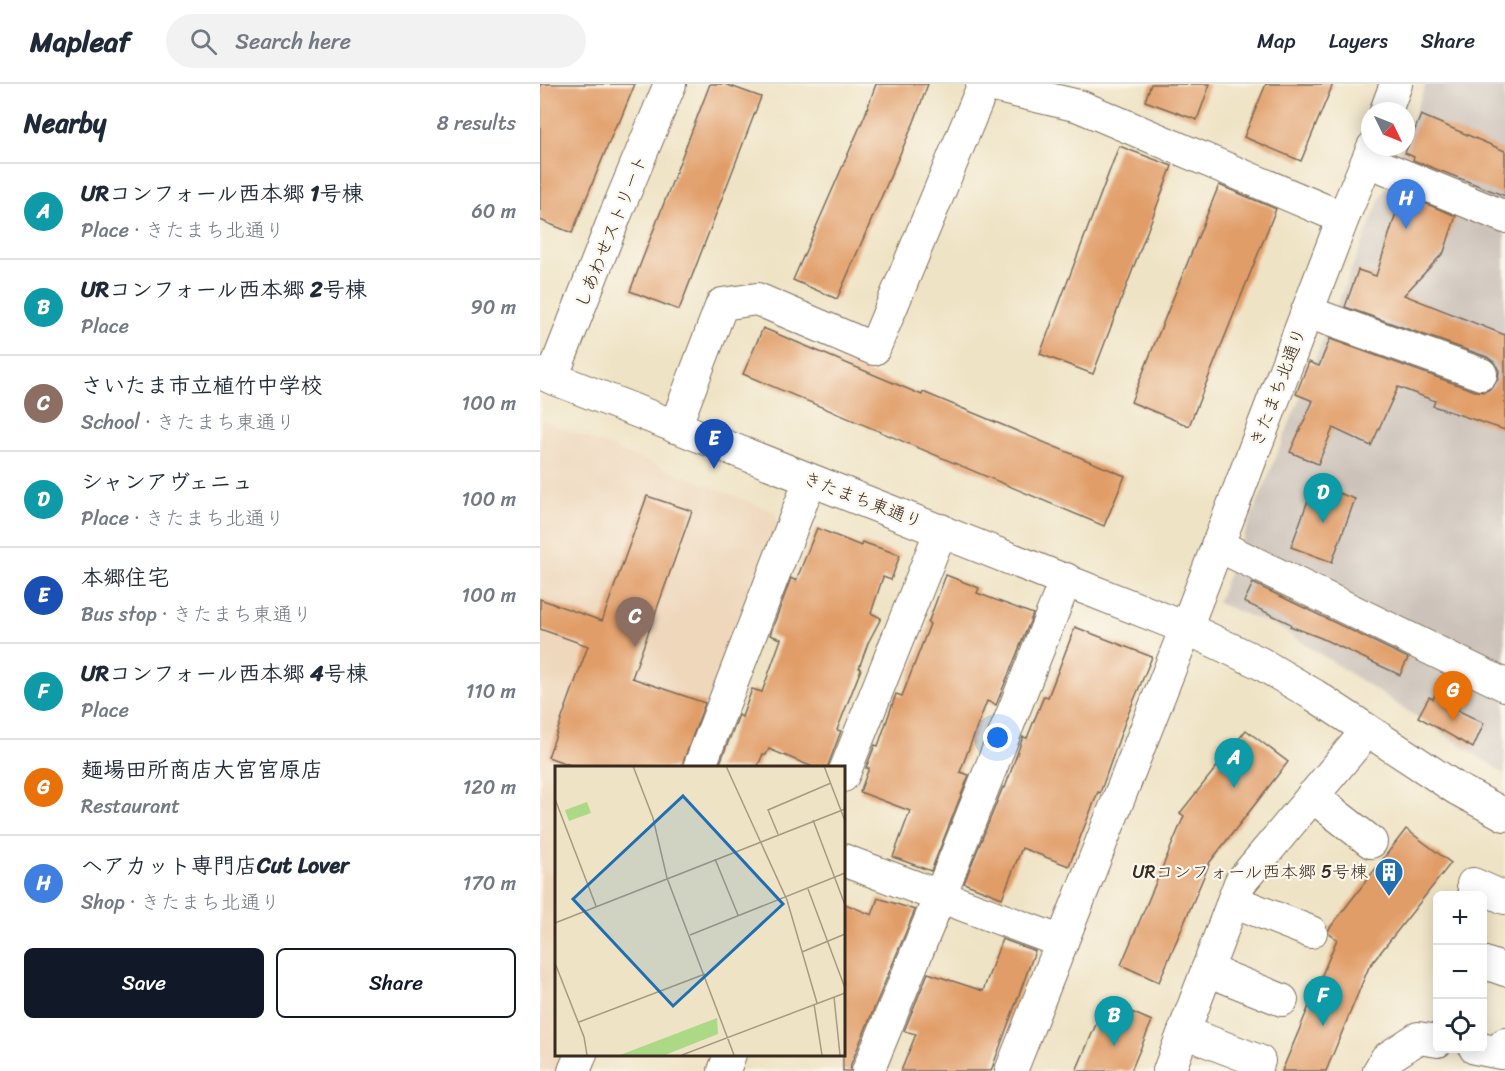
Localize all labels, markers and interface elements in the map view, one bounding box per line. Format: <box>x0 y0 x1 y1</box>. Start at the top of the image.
search box <box>166 14 586 68</box>
text: Mapleaf <box>30 17 130 66</box>
text: Search here <box>235 22 351 61</box>
text: Map <box>1257 22 1296 60</box>
text: Layers <box>1329 22 1388 60</box>
text: Share <box>1421 22 1475 60</box>
icon: search <box>187 25 220 58</box>
text: Nearby <box>24 100 106 146</box>
north arrow <box>1361 102 1415 156</box>
text: 8 results <box>437 106 516 141</box>
street label: しあわせストリート <box>566 149 656 313</box>
text: URコンフォール西本郷 1号棟 <box>81 174 363 213</box>
pin: H <box>1386 180 1426 229</box>
text: A <box>37 194 50 229</box>
text: 60 m <box>471 194 516 229</box>
text: Place · きたまち北通り <box>81 213 285 248</box>
text: URコンフォール西本郷 2号棟 <box>81 270 367 309</box>
text: B <box>37 290 50 325</box>
text: 90 m <box>471 290 516 325</box>
text: Place <box>81 309 129 344</box>
street label: きたまち北通り <box>1240 322 1316 452</box>
text: さいたま市立植竹中学校 <box>81 366 323 405</box>
text: C <box>37 386 50 421</box>
text: 100 m <box>462 386 516 421</box>
text: School · きたまち東通り <box>81 405 296 440</box>
pin: E <box>694 420 734 469</box>
text: シャンアヴェニュ <box>81 462 253 501</box>
street label: きたまち東通り <box>798 462 928 538</box>
pin: D <box>1304 474 1342 523</box>
text: D <box>38 482 49 517</box>
text: 100 m <box>462 482 516 517</box>
text: Place · きたまち北通り <box>81 501 285 536</box>
text: 本郷住宅 <box>81 558 169 597</box>
text: E <box>38 578 49 613</box>
text: 100 m <box>462 578 516 613</box>
text: Bus stop · きたまち東通り <box>81 597 312 632</box>
pin: C <box>616 598 655 647</box>
text: URコンフォール西本郷 4号棟 <box>81 654 368 693</box>
pin: G <box>1434 672 1472 721</box>
text: F <box>38 674 49 709</box>
text: 110 m <box>466 674 516 709</box>
text: Place <box>81 693 129 728</box>
your location <box>983 723 1012 752</box>
pin: A <box>1214 738 1254 788</box>
text: 麺場田所商店大宮宮原店 <box>81 750 323 789</box>
inset map <box>555 766 844 1056</box>
text: G <box>37 770 50 805</box>
text: 120 m <box>463 770 516 805</box>
text: Restaurant <box>81 789 180 824</box>
text: ヘアカット専門店Cut Lover <box>81 846 349 885</box>
place label: URコンフォール西本郷 5号棟 <box>1133 856 1368 888</box>
building icon: URコンフォール西本郷 5号棟 <box>1373 856 1405 898</box>
text: H <box>36 866 51 901</box>
text: 170 m <box>463 866 516 901</box>
text: Shop · きたまち北通り <box>81 885 281 920</box>
map controls <box>1433 891 1487 1053</box>
button: + <box>1433 891 1487 945</box>
button: − <box>1433 945 1487 999</box>
button: Save <box>24 948 264 1018</box>
button: Share <box>276 948 516 1018</box>
pin: F <box>1304 976 1342 1026</box>
pin: B <box>1094 996 1134 1046</box>
button: locate <box>1433 999 1487 1053</box>

